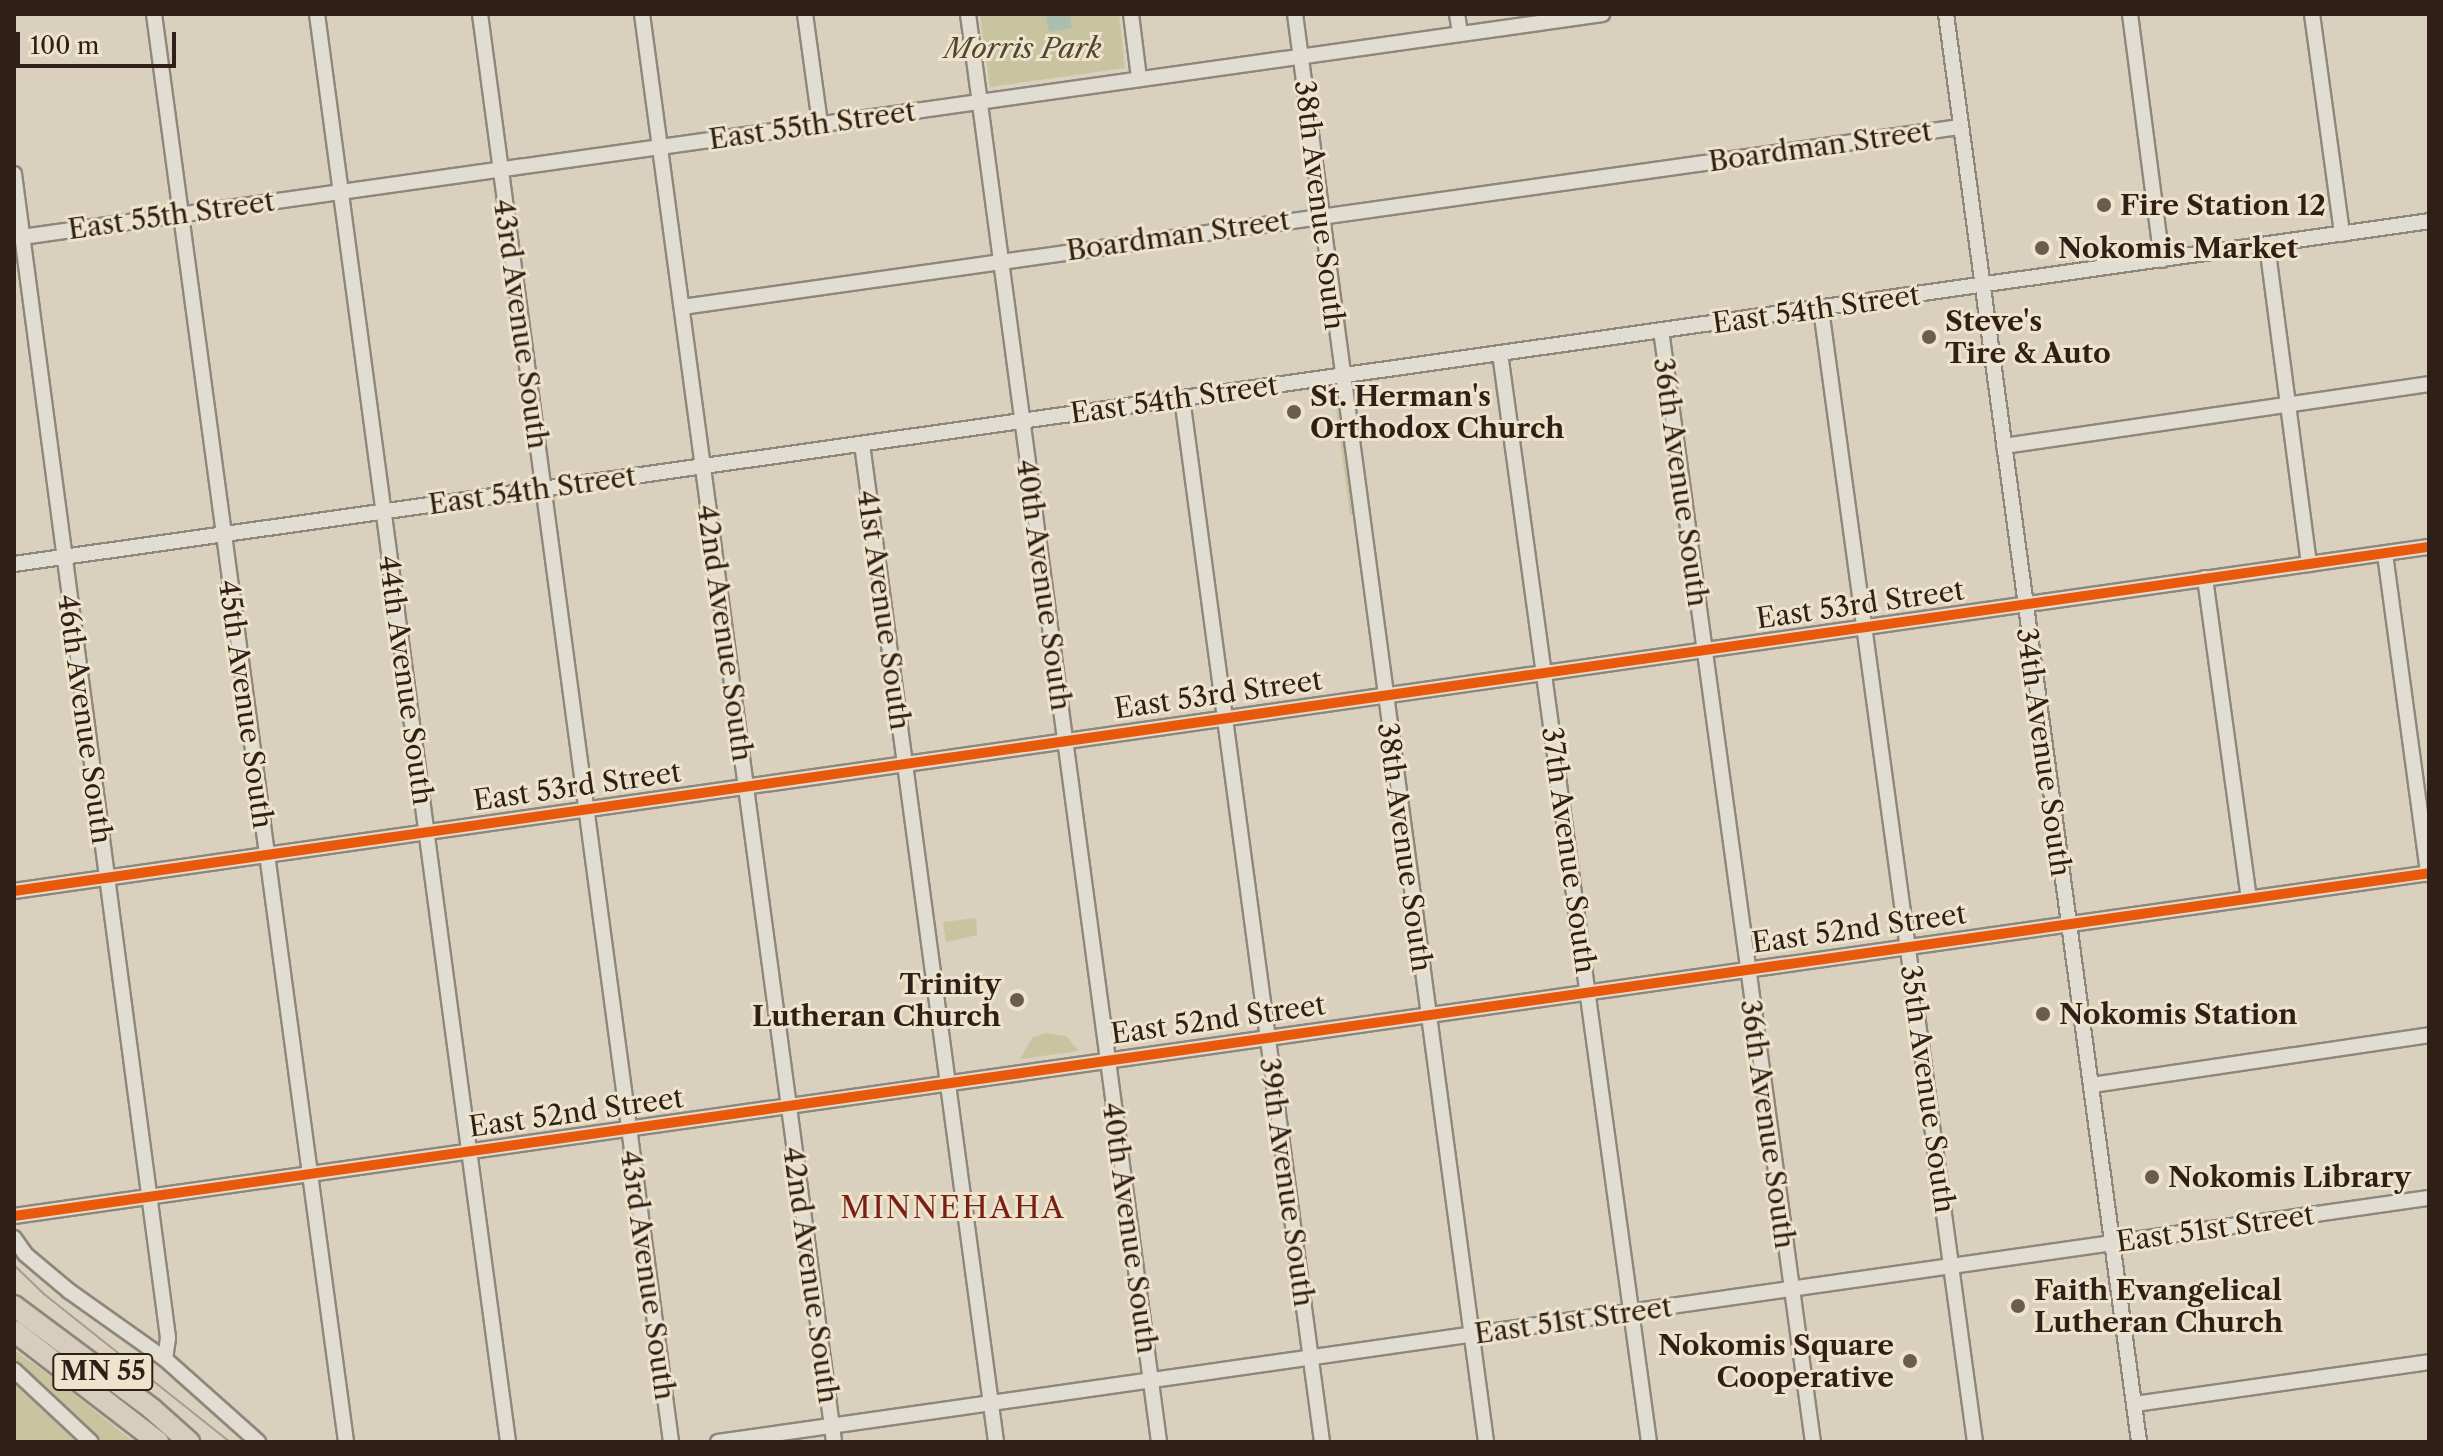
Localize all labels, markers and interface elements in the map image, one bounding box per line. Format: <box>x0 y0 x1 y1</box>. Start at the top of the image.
scale bar <box>20 16 180 66</box>
text: 100 m <box>30 31 99 60</box>
park label: Morris Park <box>944 31 1102 65</box>
street label: 38th Avenue South <box>1288 78 1352 332</box>
street label: East 55th Street <box>707 94 917 156</box>
street label: Boardman Street <box>1706 114 1934 178</box>
street label: East 55th Street <box>66 184 276 246</box>
place label: Fire Station 12 <box>2120 188 2326 222</box>
street label: 43rd Avenue South <box>487 196 555 452</box>
marker: Fire Station 12 <box>2095 196 2113 214</box>
street label: Boardman Street <box>1064 203 1292 267</box>
place label: Nokomis Market <box>2058 231 2298 265</box>
marker: Nokomis Market <box>2033 239 2051 257</box>
street label: East 54th Street <box>1710 278 1922 340</box>
place label: Steve's Tire & Auto <box>1945 304 2112 370</box>
marker: Steve's Tire & Auto <box>1920 328 1938 346</box>
street label: 36th Avenue South <box>1647 355 1715 609</box>
street label: East 54th Street <box>1068 368 1280 430</box>
place label: St. Herman's Orthodox Church <box>1310 379 1565 445</box>
marker: St. Herman's Orthodox Church <box>1285 403 1303 421</box>
street label: 40th Avenue South <box>1010 457 1078 713</box>
street label: East 54th Street <box>426 459 638 521</box>
street label: 41st Avenue South <box>850 487 918 733</box>
street label: 42nd Avenue South <box>690 502 760 764</box>
street label: 44th Avenue South <box>372 552 440 808</box>
street label: East 53rd Street <box>1754 573 1966 635</box>
street label: 45th Avenue South <box>212 577 280 831</box>
street label: 46th Avenue South <box>51 591 119 847</box>
street label: 34th Avenue South <box>2010 625 2078 879</box>
street label: East 53rd Street <box>1112 663 1324 725</box>
street label: 38th Avenue South <box>1371 720 1439 974</box>
street label: 37th Avenue South <box>1535 724 1603 976</box>
street label: East 53rd Street <box>471 755 683 817</box>
street label: East 52nd Street <box>1750 896 1968 960</box>
street label: 35th Avenue South <box>1894 962 1962 1216</box>
place label: Trinity Lutheran Church <box>752 967 1001 1033</box>
street label: East 52nd Street <box>1109 987 1327 1051</box>
marker: Trinity Lutheran Church <box>1008 991 1026 1009</box>
street label: 36th Avenue South <box>1734 997 1802 1251</box>
place label: Nokomis Station <box>2059 997 2297 1031</box>
marker: Nokomis Station <box>2034 1005 2052 1023</box>
street label: 39th Avenue South <box>1253 1055 1321 1309</box>
street label: East 52nd Street <box>467 1080 685 1144</box>
street label: 40th Avenue South <box>1096 1100 1164 1356</box>
street label: 42nd Avenue South <box>776 1144 846 1406</box>
street label: 43rd Avenue South <box>614 1147 682 1403</box>
place label: Nokomis Library <box>2168 1160 2411 1194</box>
marker: Nokomis Library <box>2143 1168 2161 1186</box>
district label: MINNEHAHA <box>840 1190 1066 1226</box>
street label: East 51st Street <box>2114 1198 2316 1258</box>
place label: Faith Evangelical Lutheran Church <box>2034 1273 2283 1339</box>
street label: East 51st Street <box>1472 1290 1674 1350</box>
marker: Faith Evangelical Lutheran Church <box>2009 1297 2027 1315</box>
place label: Nokomis Square Cooperative <box>1658 1328 1894 1394</box>
road number: MN 55 <box>51 1350 155 1394</box>
marker: Nokomis Square Cooperative <box>1901 1352 1919 1370</box>

